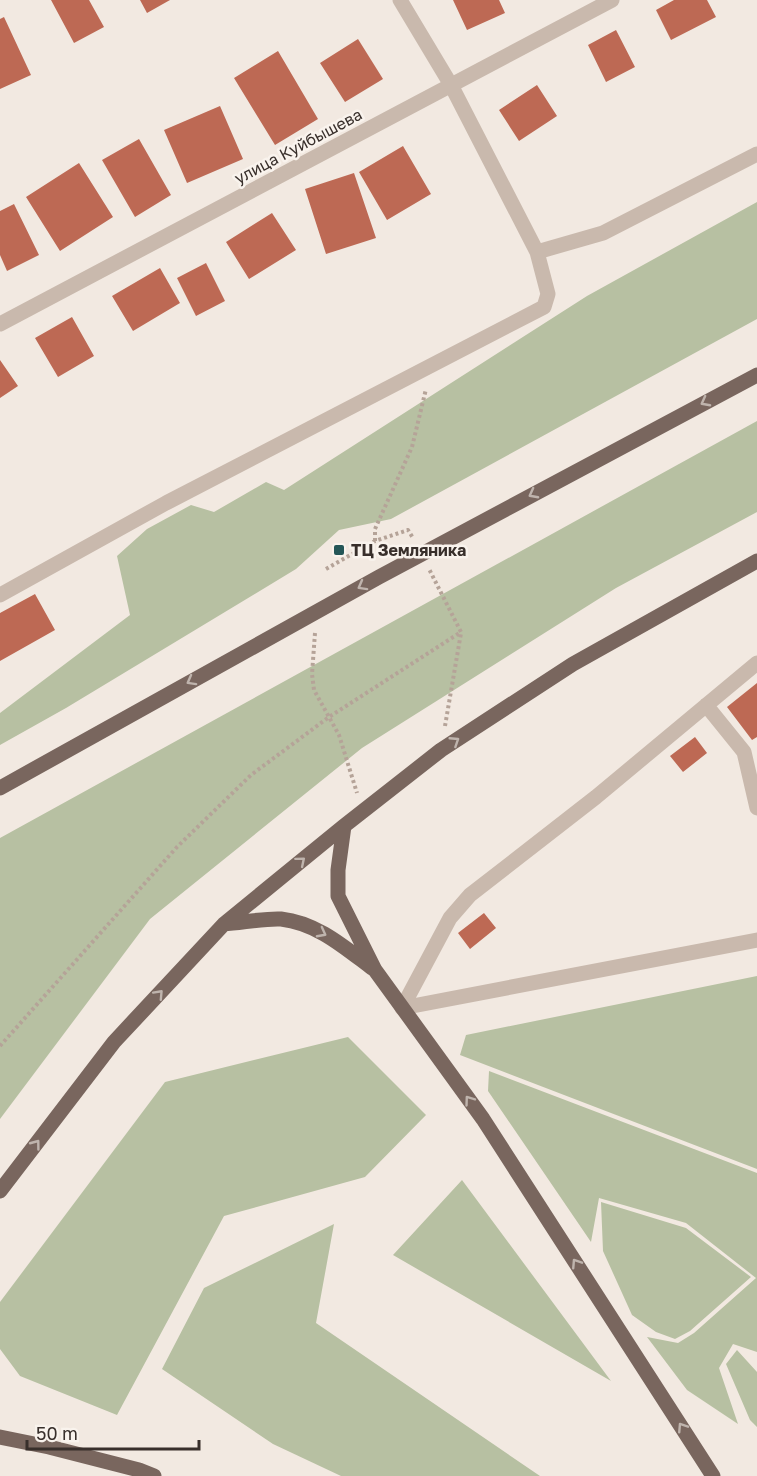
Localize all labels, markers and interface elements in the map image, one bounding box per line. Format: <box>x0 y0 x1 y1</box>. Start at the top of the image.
street label: улица Куйбышева <box>231 104 365 188</box>
one-way arrow <box>701 395 712 406</box>
one-way arrow <box>529 487 540 498</box>
place label: ТЦ Земляника <box>351 540 466 560</box>
marker: ТЦ Земляника <box>332 543 346 557</box>
one-way arrow <box>357 579 368 590</box>
one-way arrow <box>187 674 197 685</box>
one-way arrow <box>448 737 459 748</box>
one-way arrow <box>294 857 305 868</box>
one-way arrow <box>315 925 326 937</box>
one-way arrow <box>152 990 163 1000</box>
one-way arrow <box>465 1096 476 1107</box>
one-way arrow <box>28 1140 39 1151</box>
one-way arrow <box>572 1259 583 1270</box>
scale bar <box>27 1413 200 1451</box>
text: 50 m <box>36 1422 78 1444</box>
one-way arrow <box>677 1423 689 1433</box>

